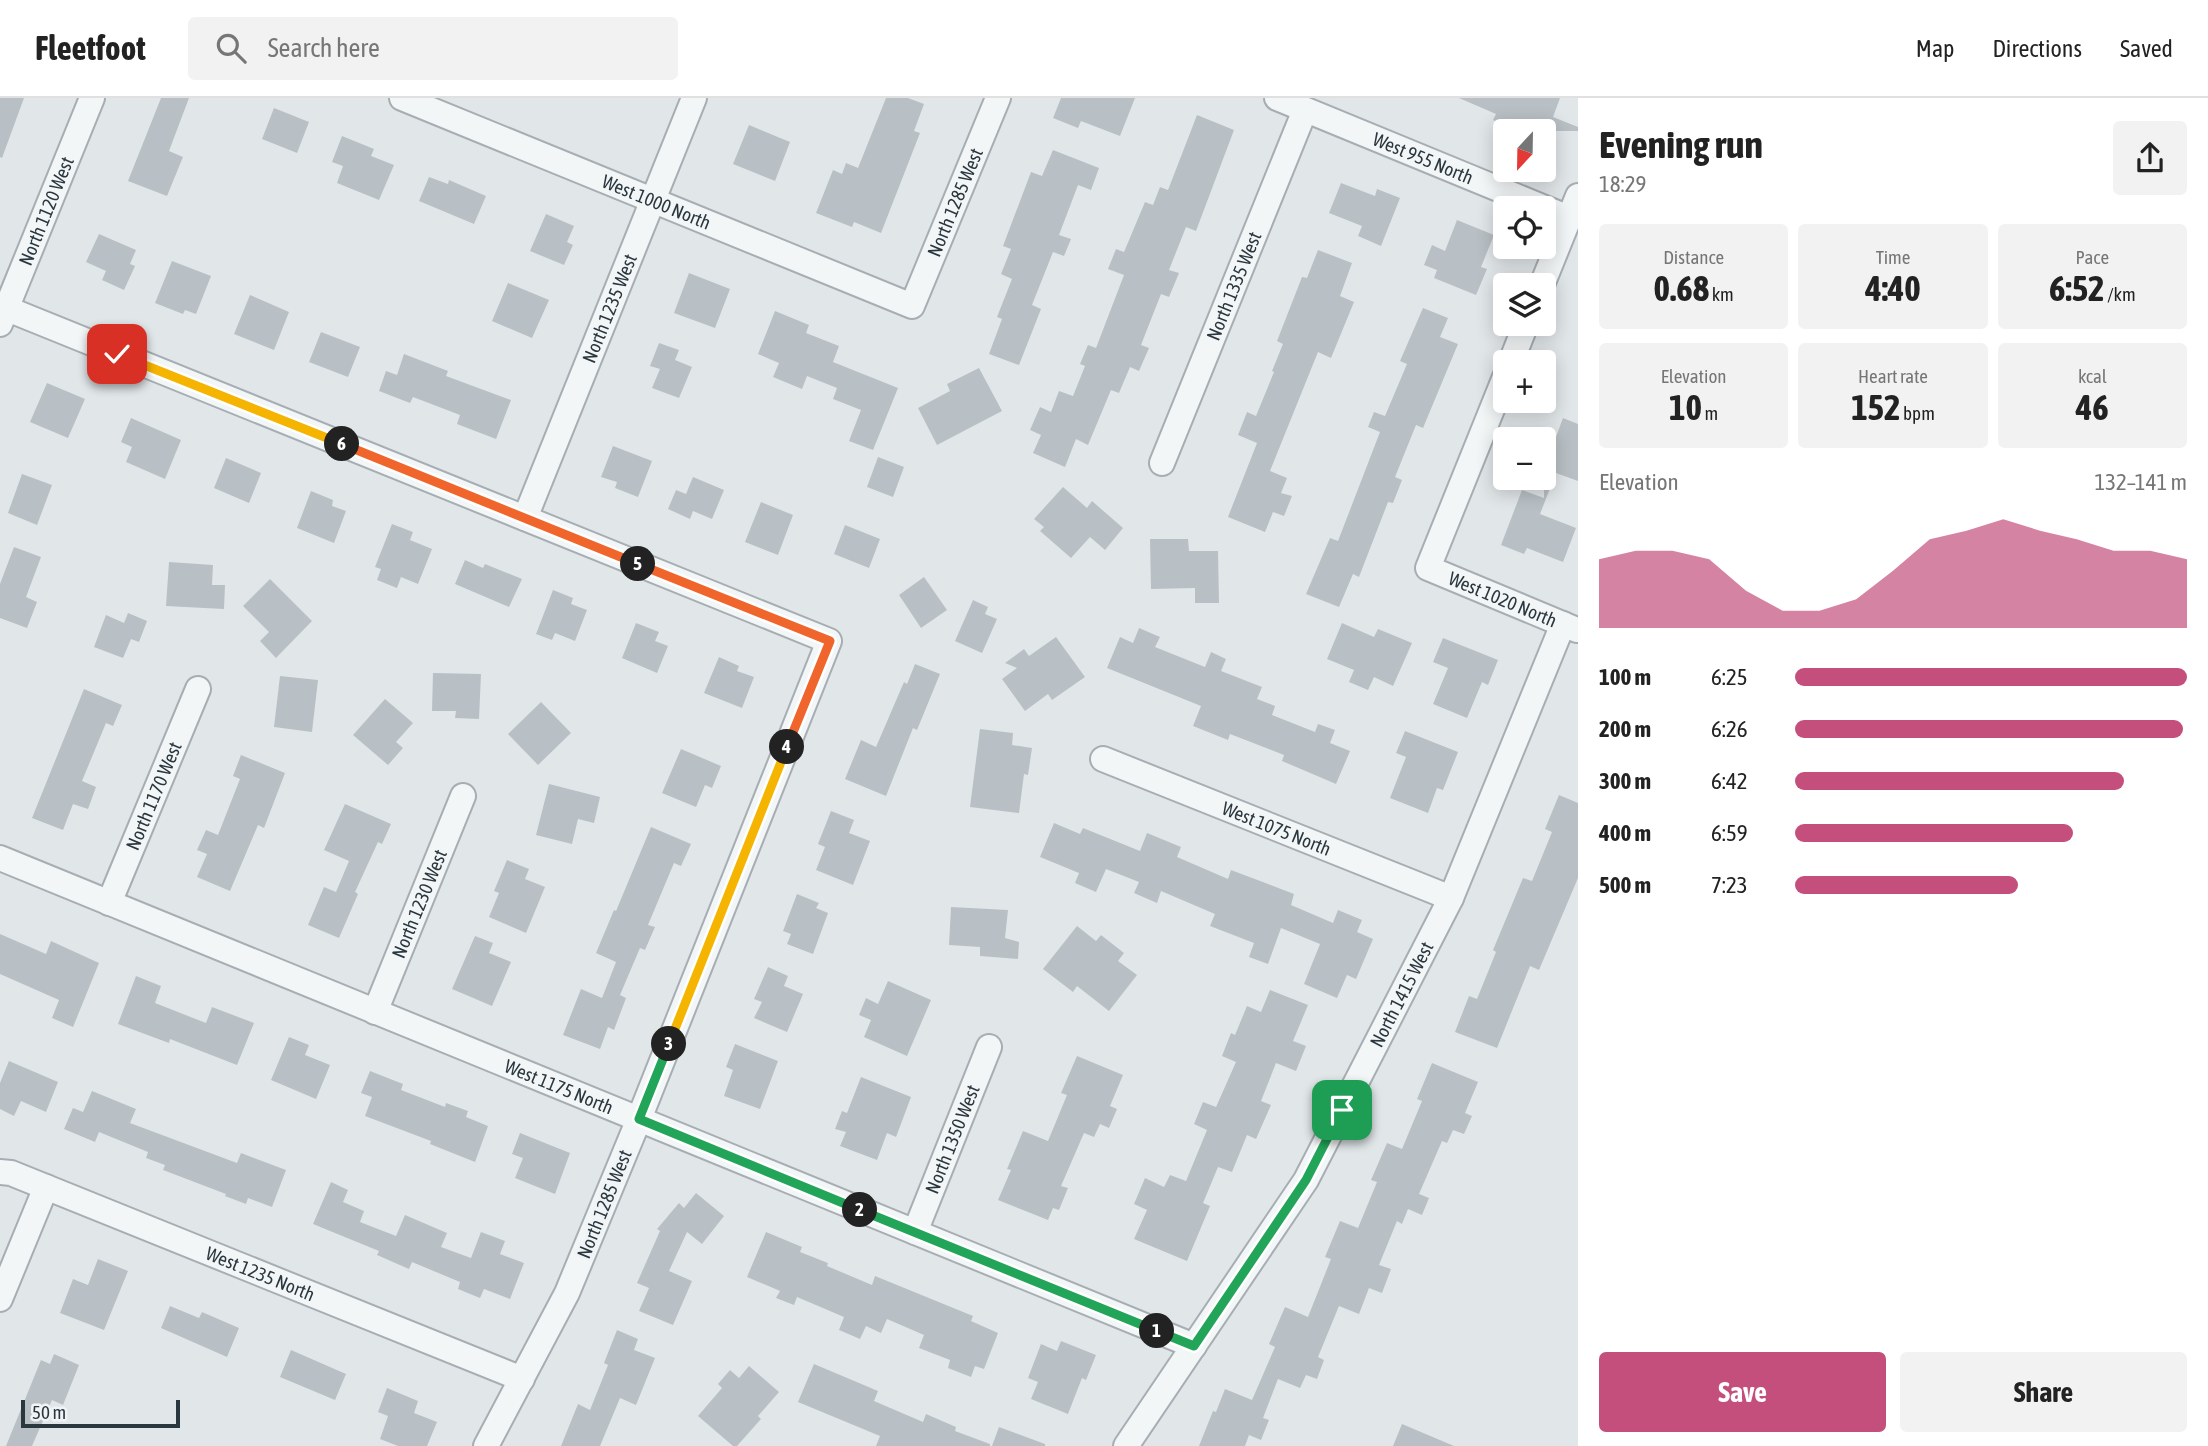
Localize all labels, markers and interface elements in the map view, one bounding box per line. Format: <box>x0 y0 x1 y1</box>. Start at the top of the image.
search box <box>188 17 678 80</box>
text: Fleetfoot <box>35 29 146 67</box>
icon: search <box>212 29 250 67</box>
text: Search here <box>268 33 380 63</box>
text: Map <box>1916 35 1954 62</box>
text: Directions <box>1992 35 2082 62</box>
text: Saved <box>2120 35 2173 62</box>
north arrow <box>1493 119 1556 182</box>
map controls <box>1493 119 1556 490</box>
button: share <box>2113 121 2187 195</box>
text: Evening run <box>1599 123 1763 166</box>
street label: West 955 North <box>1370 128 1477 188</box>
street label: North 1285 West <box>923 145 987 260</box>
street label: North 1120 West <box>14 153 78 269</box>
street label: West 1000 North <box>599 170 714 234</box>
text: 18:29 <box>1599 171 1646 197</box>
button: locate <box>1493 196 1556 259</box>
street label: North 1335 West <box>1202 228 1266 344</box>
text: Distance <box>1663 246 1724 268</box>
text: Time <box>1876 246 1910 268</box>
text: Pace <box>2076 246 2109 268</box>
street label: North 1235 West <box>578 251 641 366</box>
text: 0.68 <box>1654 268 1709 308</box>
text: 4:40 <box>1865 268 1921 308</box>
text: 6:52 <box>2049 268 2105 308</box>
button: layers <box>1493 273 1556 336</box>
text: km <box>1709 283 1734 305</box>
text: /km <box>2105 283 2136 305</box>
pin <box>87 324 147 384</box>
icon: check <box>98 335 136 373</box>
button: + <box>1493 350 1556 413</box>
text: Elevation <box>1661 365 1727 387</box>
text: Heart rate <box>1858 365 1928 387</box>
text: kcal <box>2078 365 2107 387</box>
text: 10 <box>1669 387 1702 427</box>
text: 152 <box>1851 387 1901 427</box>
text: 46 <box>2076 387 2109 427</box>
text: m <box>1702 402 1718 424</box>
text: bpm <box>1901 402 1935 424</box>
pin: 6 <box>324 426 360 462</box>
button: − <box>1493 427 1556 490</box>
text: 6 <box>337 432 346 454</box>
text: Elevation <box>1599 469 1679 495</box>
text: 132–141 m <box>2094 469 2187 495</box>
pin: 5 <box>620 546 656 582</box>
text: 5 <box>633 552 642 574</box>
street label: West 1020 North <box>1445 567 1560 631</box>
text: 100 m <box>1599 664 1651 690</box>
text: 6:25 <box>1711 664 1748 690</box>
text: 200 m <box>1599 716 1651 742</box>
text: 6:26 <box>1711 716 1748 742</box>
pin: 4 <box>770 730 804 764</box>
text: 4 <box>782 735 791 757</box>
street label: North 1170 West <box>121 738 186 853</box>
text: 300 m <box>1599 768 1651 794</box>
text: 6:42 <box>1711 768 1748 794</box>
street label: West 1075 North <box>1219 797 1334 860</box>
text: 400 m <box>1599 820 1651 846</box>
text: 6:59 <box>1711 820 1748 846</box>
street label: North 1230 West <box>387 846 451 961</box>
text: 500 m <box>1599 872 1651 898</box>
text: 7:23 <box>1711 872 1748 898</box>
street label: North 1415 West <box>1365 938 1438 1051</box>
pin: 3 <box>652 1026 686 1062</box>
text: 3 <box>664 1032 673 1054</box>
street label: West 1175 North <box>502 1055 617 1119</box>
pin <box>1312 1080 1372 1140</box>
street label: North 1350 West <box>921 1082 984 1197</box>
icon: arrive <box>1323 1091 1361 1129</box>
street label: North 1285 West <box>572 1146 636 1262</box>
pin: 2 <box>842 1192 878 1228</box>
text: 2 <box>855 1198 864 1220</box>
street label: West 1235 North <box>203 1242 318 1305</box>
pin: 1 <box>1140 1314 1174 1348</box>
text: 1 <box>1152 1319 1161 1341</box>
button: Save <box>1599 1352 1886 1432</box>
button: Share <box>1900 1352 2187 1432</box>
scale bar <box>21 1397 180 1429</box>
text: 50 m <box>32 1401 66 1423</box>

